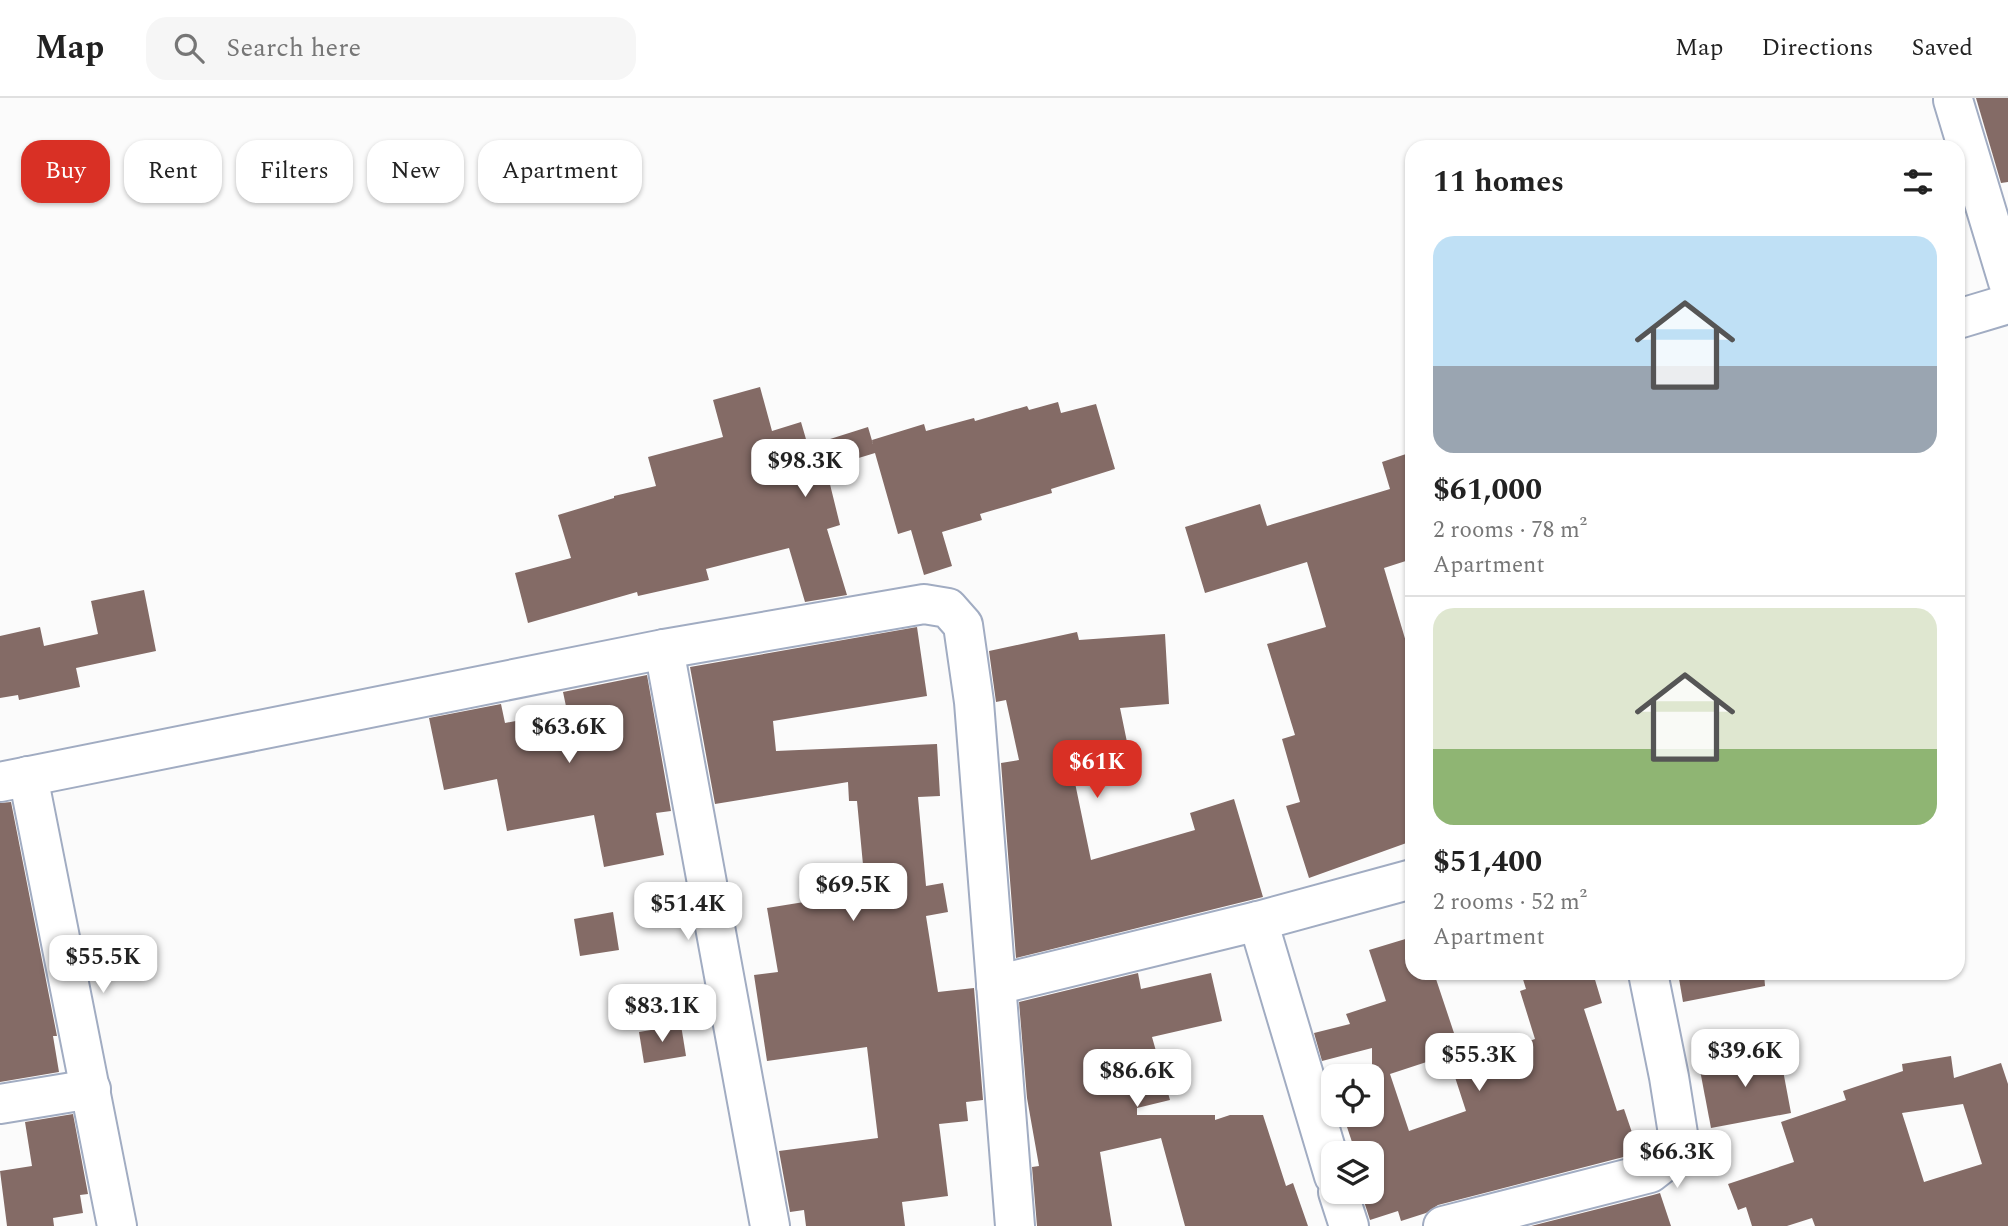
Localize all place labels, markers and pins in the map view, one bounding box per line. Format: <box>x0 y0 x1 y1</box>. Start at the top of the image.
pin: $98.3K <box>748 440 862 499</box>
pin: $63.6K <box>512 706 626 765</box>
pin: $61K <box>1056 740 1138 800</box>
pin: $69.5K <box>796 864 910 923</box>
pin: $51.4K <box>631 882 745 942</box>
pin: $55.5K <box>46 936 160 995</box>
pin: $83.1K <box>605 984 719 1044</box>
pin: $39.6K <box>1688 1030 1802 1089</box>
pin: $55.3K <box>1422 1034 1536 1093</box>
pin: $86.6K <box>1080 1049 1194 1109</box>
pin: $66.3K <box>1620 1130 1734 1190</box>

